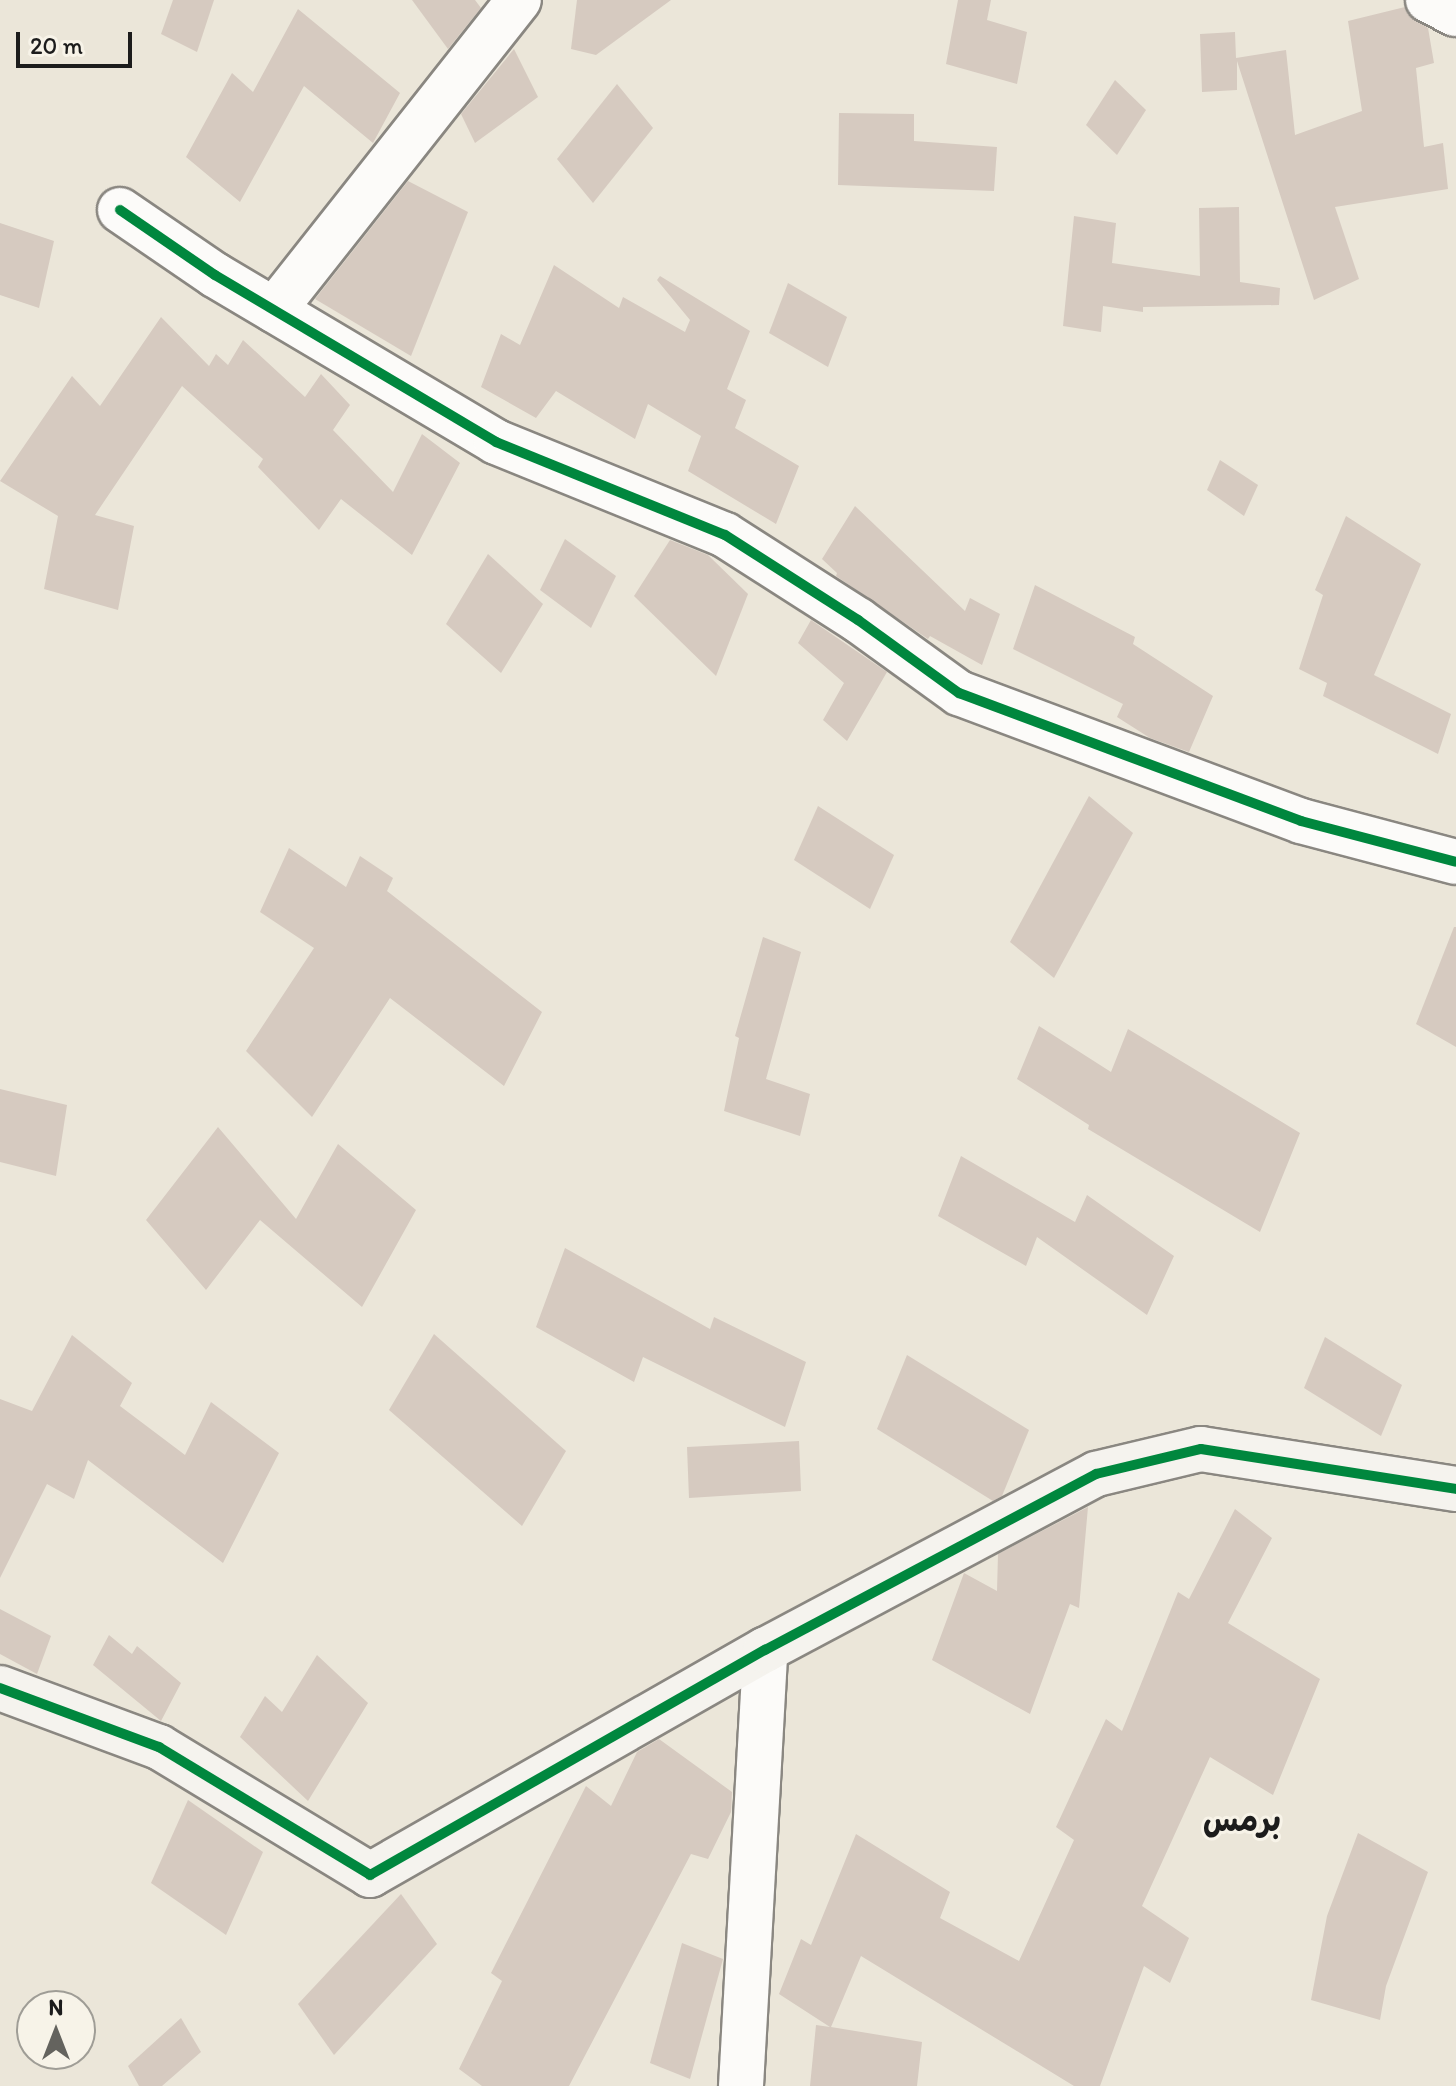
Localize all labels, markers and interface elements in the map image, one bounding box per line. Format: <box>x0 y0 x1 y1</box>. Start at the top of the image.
scale bar <box>20 16 136 66</box>
text: 20 m <box>30 31 83 60</box>
district label: برمس <box>1203 1801 1281 1839</box>
north arrow <box>16 1990 96 2070</box>
text: N <box>49 1994 63 2021</box>

